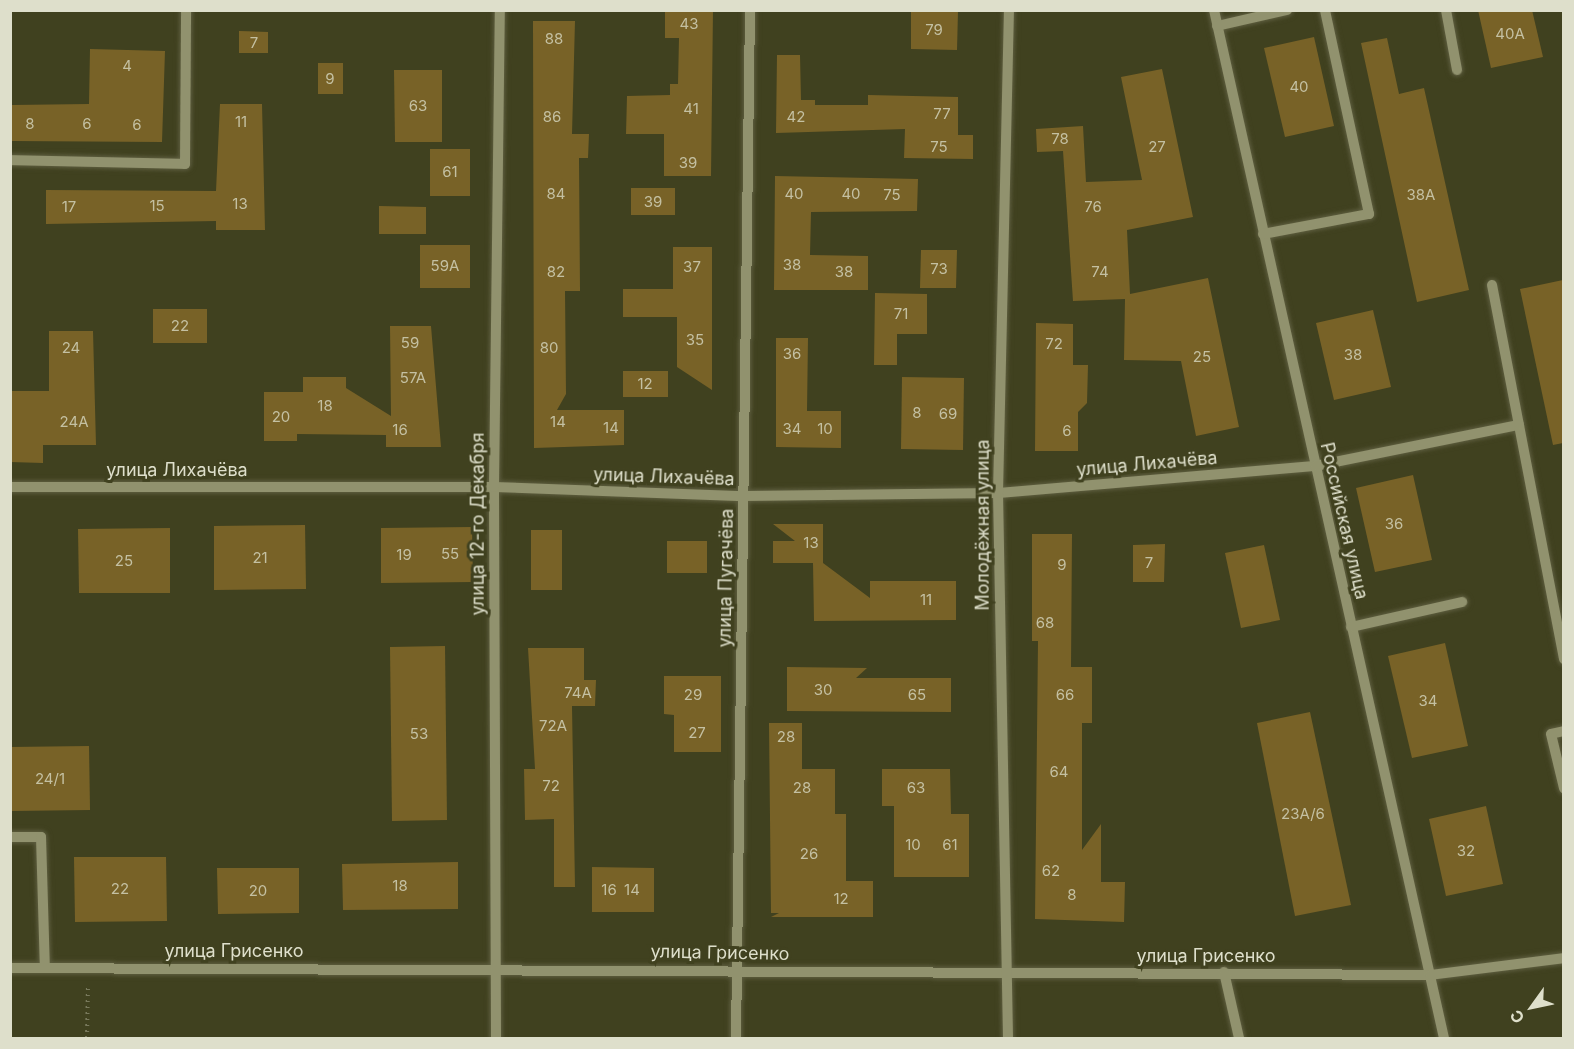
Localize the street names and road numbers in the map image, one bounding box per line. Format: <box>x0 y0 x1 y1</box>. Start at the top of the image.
street label: улица 12-го Декабря <box>467 433 489 615</box>
street label: Молодёжная улица <box>972 439 994 611</box>
street label: Российская улица <box>1315 440 1373 602</box>
street label: улица Лихачёва <box>1076 447 1218 481</box>
street label: улица Лихачёва <box>106 459 248 481</box>
street label: улица Лихачёва <box>593 464 735 490</box>
street label: улица Пугачёва <box>714 508 738 648</box>
street label: улица Грисенко <box>165 940 303 962</box>
street label: улица Грисенко <box>650 941 790 965</box>
street label: улица Грисенко <box>1137 945 1275 967</box>

